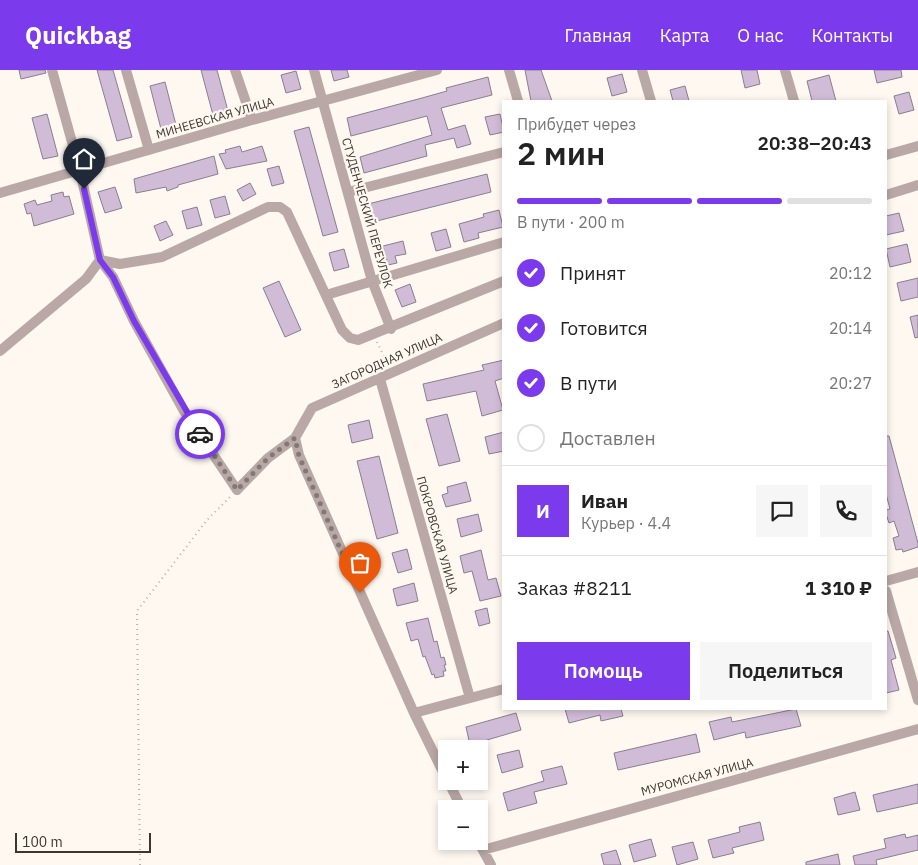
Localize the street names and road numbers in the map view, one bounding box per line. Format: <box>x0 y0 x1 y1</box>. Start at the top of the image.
street label: МИНЕЕВСКАЯ УЛИЦА <box>154 93 276 142</box>
street label: СТУДЕНЧЕСКИЙ ПЕРЕУЛОК <box>339 136 396 290</box>
street label: ЗАГОРОДНАЯ УЛИЦА <box>329 329 445 392</box>
street label: ПОКРОВСКАЯ УЛИЦА <box>414 474 462 596</box>
street label: МУРОМСКАЯ УЛИЦА <box>639 754 755 799</box>

